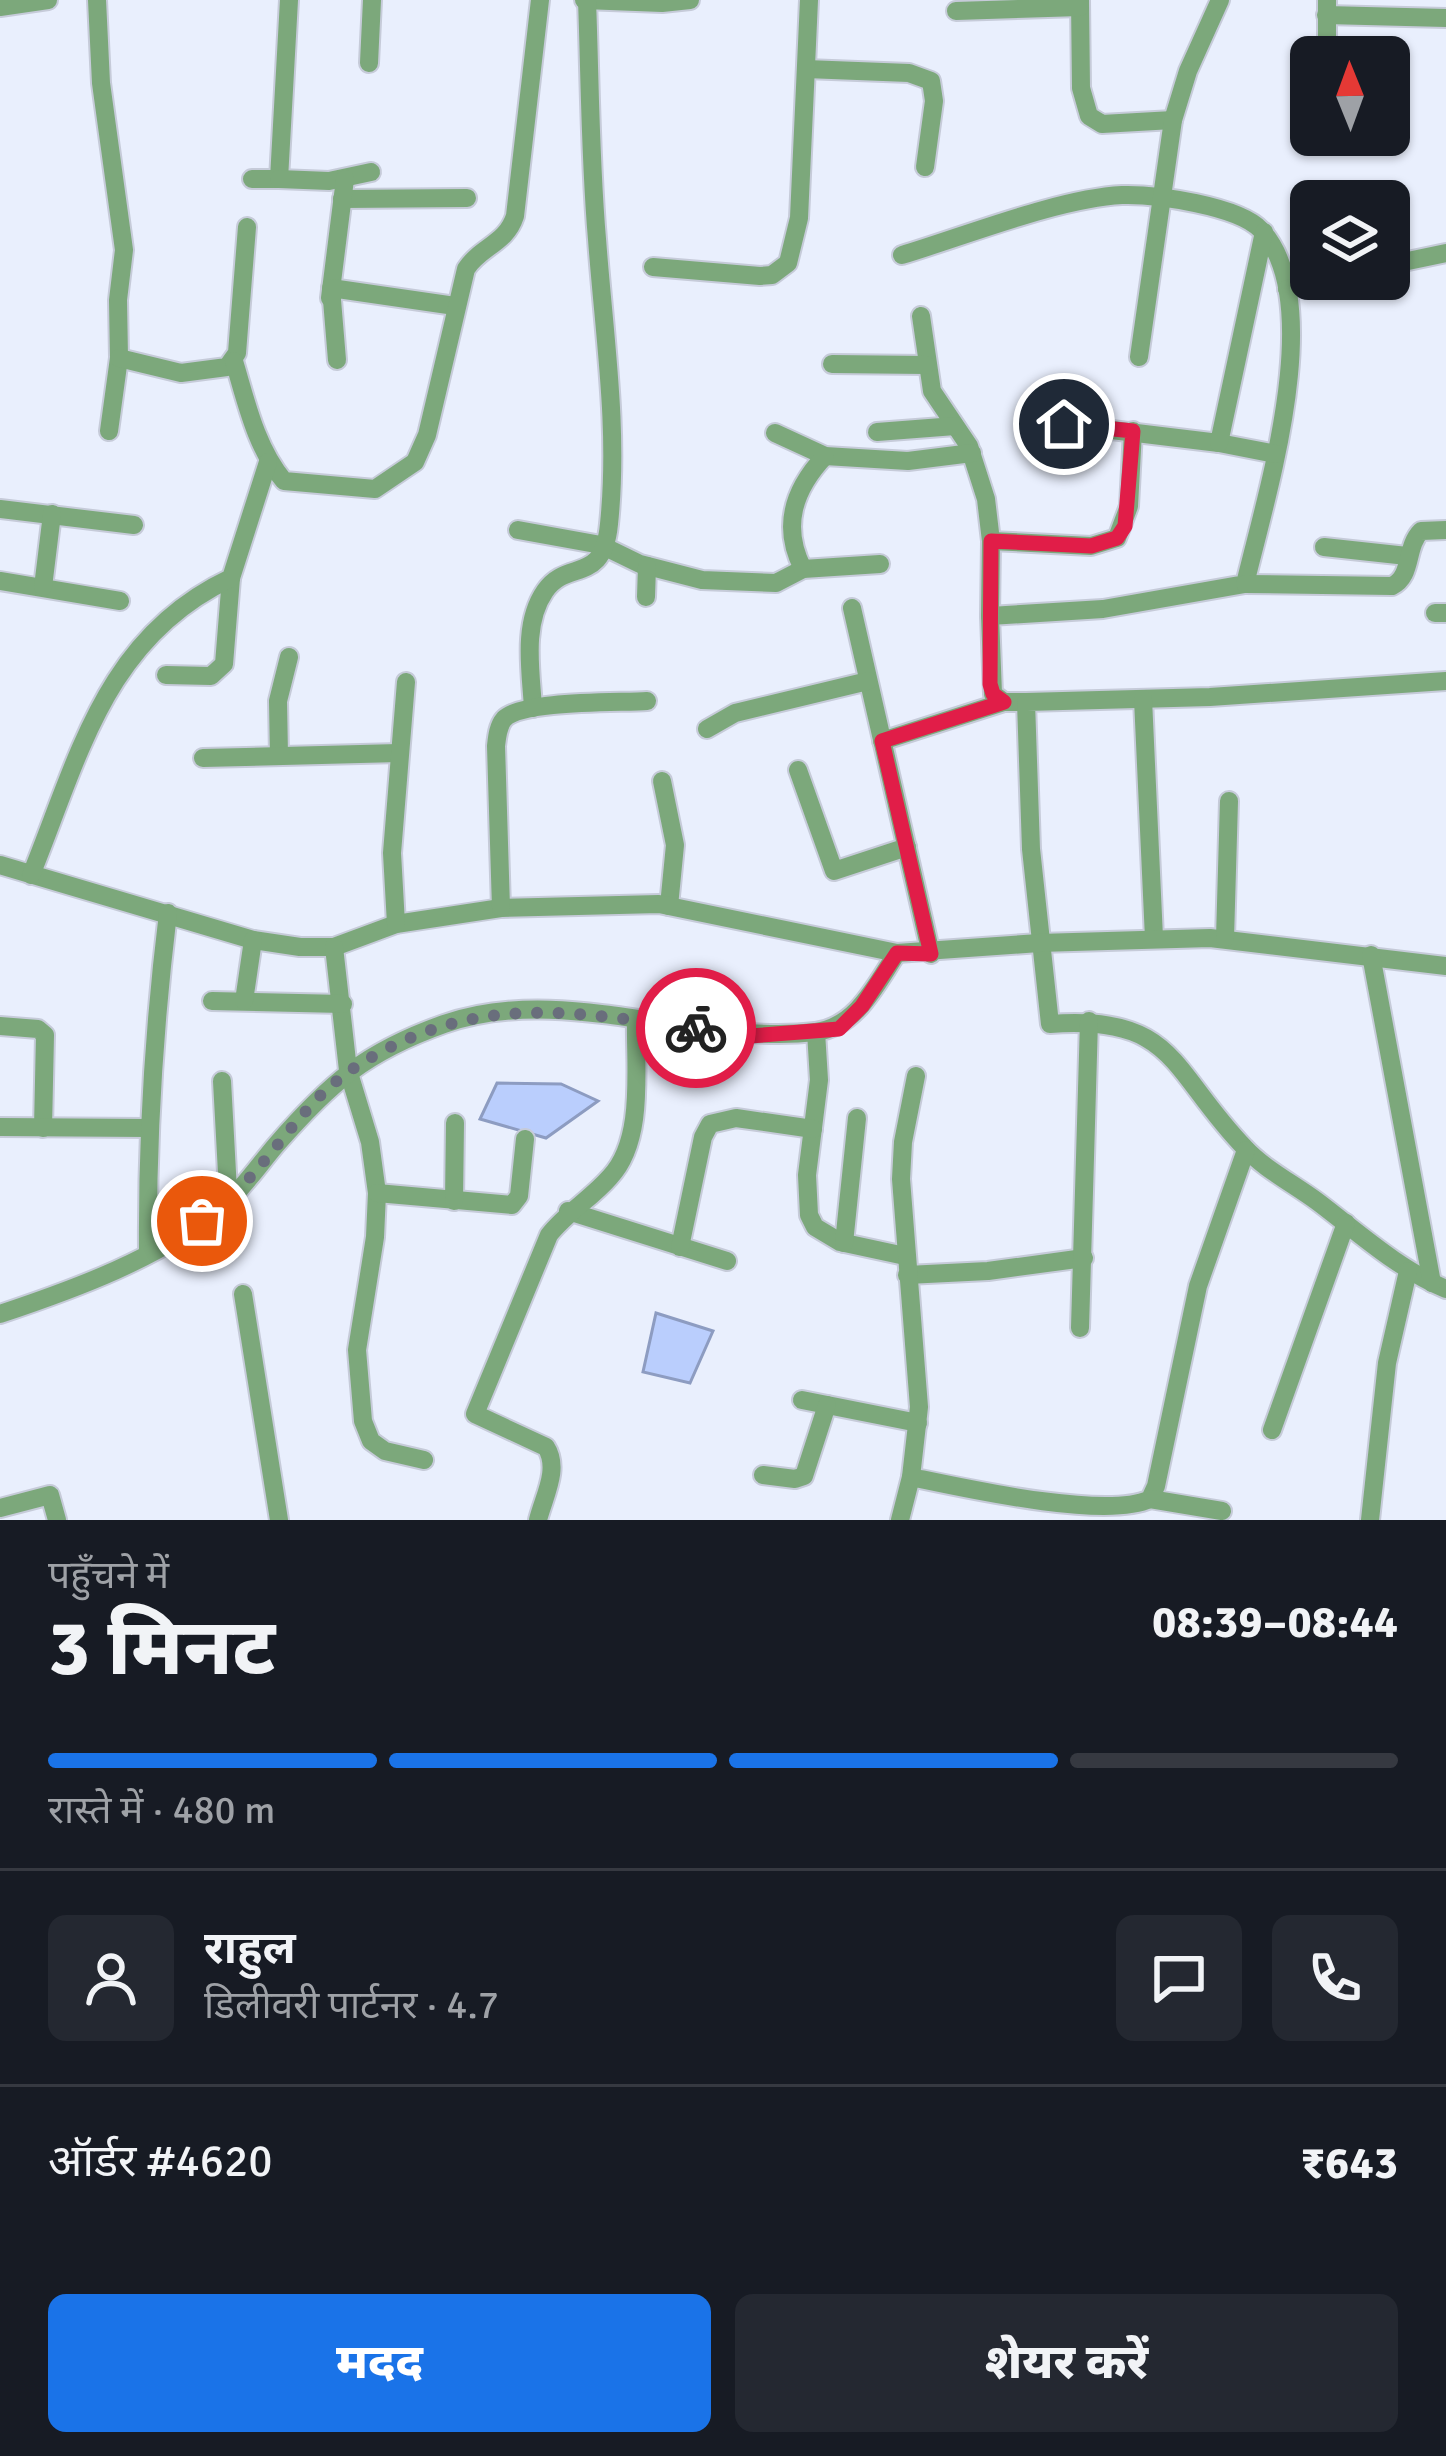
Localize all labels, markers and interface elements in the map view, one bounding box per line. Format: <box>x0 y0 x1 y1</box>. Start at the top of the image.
north arrow <box>1290 36 1410 156</box>
map controls <box>1290 36 1410 300</box>
button: layers <box>1290 180 1410 300</box>
pin <box>1013 373 1115 475</box>
icon: home <box>1031 391 1097 457</box>
courier <box>636 968 756 1088</box>
icon: bike <box>663 995 729 1061</box>
pin <box>151 1170 253 1272</box>
icon: bag <box>169 1188 235 1254</box>
text: पहुँचने में <box>48 1551 169 1599</box>
text: 08:39–08:44 <box>1152 1595 1398 1650</box>
text: 3 मिनट <box>48 1601 275 1697</box>
text: रास्ते में · 480 m <box>48 1786 275 1834</box>
button: person <box>48 1915 174 2041</box>
button: chat <box>1116 1915 1242 2041</box>
button: phone <box>1272 1915 1398 2041</box>
text: राहुल <box>204 1921 296 1976</box>
text: डिलीवरी पार्टनर · 4.7 <box>204 1981 499 2029</box>
text: ऑर्डर #4620 <box>48 2134 273 2189</box>
text: ₹643 <box>1301 2136 1398 2191</box>
button: मदद <box>48 2294 711 2432</box>
button: शेयर करें <box>735 2294 1398 2432</box>

